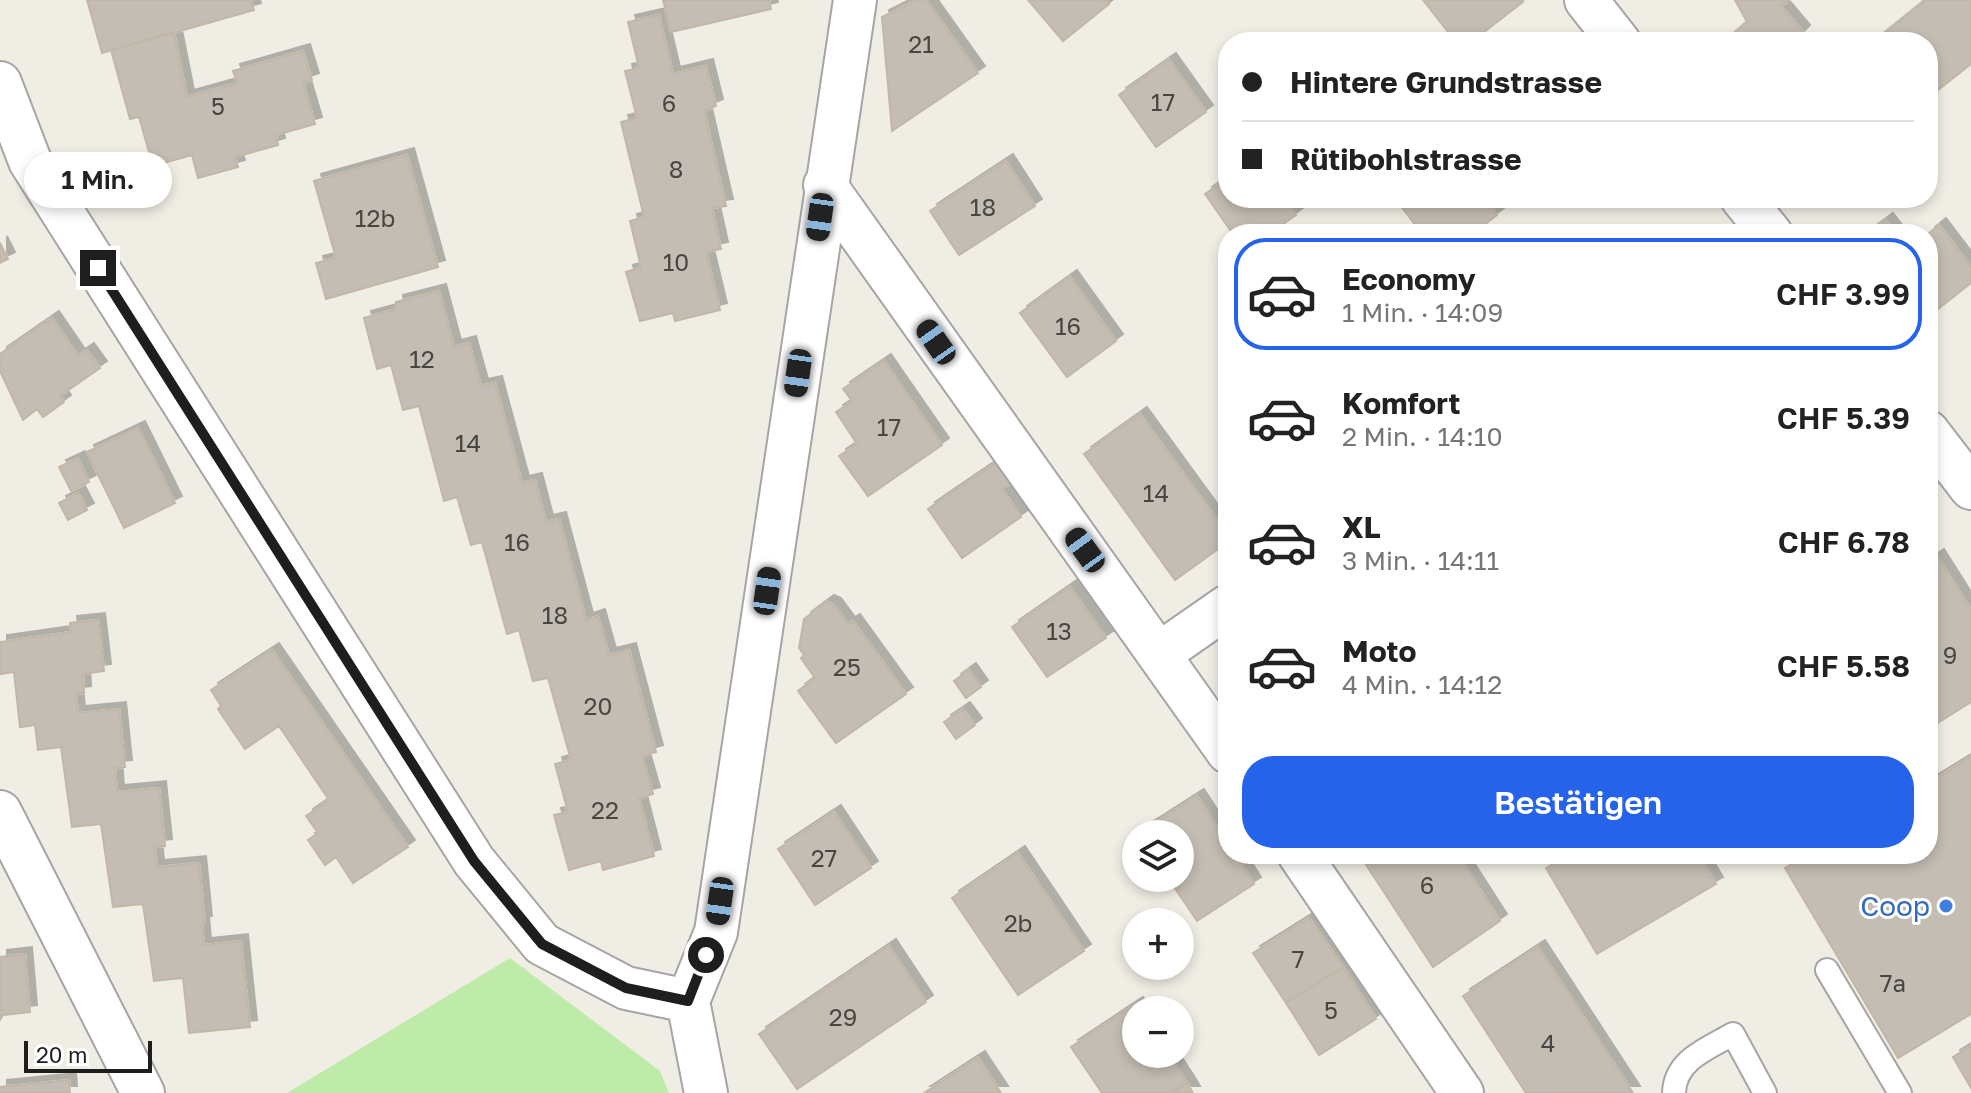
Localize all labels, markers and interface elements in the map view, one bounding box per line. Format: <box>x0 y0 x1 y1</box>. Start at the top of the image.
house number: 21 <box>908 29 934 58</box>
text: Hintere Grundstrasse <box>1290 64 1602 100</box>
house number: 17 <box>1151 87 1175 116</box>
house number: 6 <box>662 88 676 117</box>
house number: 5 <box>211 91 225 120</box>
text: Rütibohlstrasse <box>1290 141 1522 177</box>
callout: 1 Min. <box>24 152 172 208</box>
house number: 8 <box>669 154 683 183</box>
text: 1 Min. <box>61 164 135 195</box>
car <box>805 192 835 242</box>
house number: 18 <box>970 192 996 221</box>
house number: 12b <box>355 203 395 232</box>
house number: 10 <box>663 247 689 276</box>
route end <box>80 250 116 286</box>
icon: car <box>1246 258 1318 330</box>
text: Economy <box>1342 261 1476 297</box>
text: CHF 3.99 <box>1776 276 1910 312</box>
text: 1 Min. · 14:09 <box>1342 297 1503 328</box>
house number: 16 <box>1055 311 1081 340</box>
car <box>912 315 960 369</box>
house number: 12 <box>409 344 435 373</box>
car <box>783 348 813 398</box>
icon: car <box>1246 382 1318 454</box>
text: Komfort <box>1342 385 1461 421</box>
text: CHF 5.39 <box>1777 400 1910 436</box>
house number: 17 <box>877 412 901 441</box>
text: 2 Min. · 14:10 <box>1342 421 1503 452</box>
house number: 14 <box>455 428 481 457</box>
house number: 14 <box>1143 478 1169 507</box>
icon: car <box>1246 506 1318 578</box>
text: XL <box>1342 509 1381 545</box>
car <box>1061 524 1109 576</box>
text: CHF 6.78 <box>1778 524 1910 560</box>
house number: 16 <box>504 527 530 556</box>
text: 3 Min. · 14:11 <box>1342 545 1499 576</box>
car <box>752 566 782 616</box>
house number: 18 <box>542 600 568 629</box>
house number: 13 <box>1046 616 1072 645</box>
icon: car <box>1246 630 1318 702</box>
text: Moto <box>1342 633 1417 669</box>
house number: 9 <box>1943 640 1957 669</box>
text: CHF 5.58 <box>1777 648 1910 684</box>
house number: 25 <box>833 652 861 681</box>
text: 4 Min. · 14:12 <box>1342 669 1502 700</box>
house number: 20 <box>584 691 612 720</box>
button: Bestätigen <box>1242 756 1914 848</box>
house number: 22 <box>591 795 619 824</box>
map controls <box>1122 820 1194 1068</box>
button: layers <box>1122 820 1194 892</box>
house number: 27 <box>811 843 837 872</box>
house number: 6 <box>1420 870 1434 899</box>
car <box>705 876 735 926</box>
place label: Coop <box>1860 889 1930 922</box>
marker: Coop <box>1937 897 1955 915</box>
house number: 2b <box>1004 908 1032 937</box>
button: + <box>1122 908 1194 980</box>
route start <box>688 937 724 973</box>
house number: 7 <box>1292 944 1304 973</box>
house number: 7a <box>1880 968 1906 997</box>
house number: 5 <box>1324 995 1338 1024</box>
button: − <box>1122 996 1194 1068</box>
house number: 29 <box>829 1002 857 1031</box>
house number: 4 <box>1541 1028 1555 1057</box>
scale bar <box>24 1037 152 1073</box>
text: 20 m <box>36 1041 87 1068</box>

